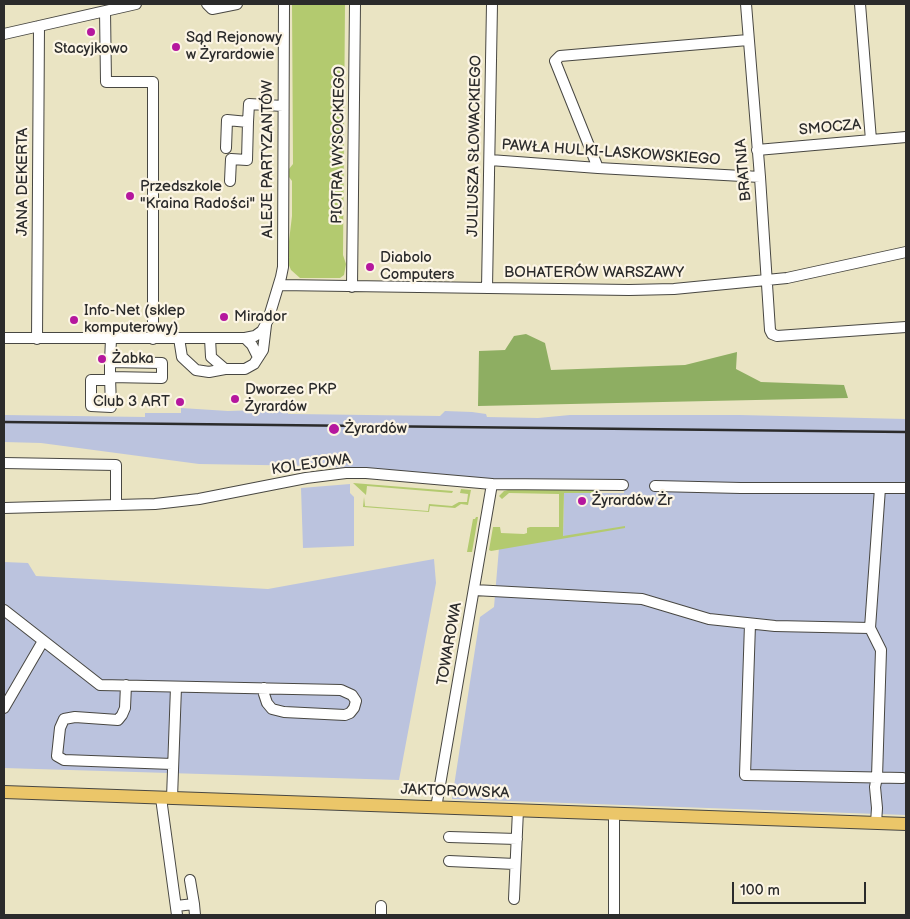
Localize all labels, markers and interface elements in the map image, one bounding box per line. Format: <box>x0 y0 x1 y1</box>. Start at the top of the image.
marker: Stacyjkowo <box>85 26 97 38</box>
place label: Sąd Rejonowy w Żyrardowie <box>186 29 282 64</box>
place label: Stacyjkowo <box>54 40 128 58</box>
marker: Sąd Rejonowy w Żyrardowie <box>170 41 182 53</box>
street label: JULIUSZA SŁOWACKIEGO <box>464 55 486 237</box>
street label: PIOTRA WYSOCKIEGO <box>329 66 349 224</box>
street label: ALEJE PARTYZANTÓW <box>259 80 277 238</box>
street label: SMOCZA <box>798 116 862 140</box>
street label: JANA DEKERTA <box>14 128 32 236</box>
street label: PAWŁA HULKI-LASKOWSKIEGO <box>501 136 721 170</box>
street label: BRATNIA <box>732 138 756 202</box>
place label: Przedszkole "Kraina Radości" <box>140 178 255 213</box>
marker: Przedszkole "Kraina Radości" <box>124 190 136 202</box>
place label: Diabolo Computers <box>380 249 454 284</box>
marker: Diabolo Computers <box>364 261 376 273</box>
street label: BOHATERÓW WARSZAWY <box>504 264 684 282</box>
place label: Info-Net (sklep komputerowy) <box>84 302 185 337</box>
place label: Mirador <box>234 308 287 326</box>
marker: Mirador <box>218 311 230 323</box>
marker: Info-Net (sklep komputerowy) <box>68 314 80 326</box>
place label: Żabka <box>112 350 154 368</box>
marker: Żabka <box>96 353 108 365</box>
place label: Dworzec PKP Żyrardów <box>245 381 336 416</box>
place label: Club 3 ART <box>93 393 170 411</box>
marker: Dworzec PKP Żyrardów <box>229 393 241 405</box>
marker: Club 3 ART <box>174 396 186 408</box>
place label: Żyrardów <box>345 420 407 438</box>
marker: Żyrardów <box>327 422 341 436</box>
street label: KOLEJOWA <box>270 451 352 479</box>
place label: Żyrardów Żr <box>592 492 672 510</box>
marker: Żyrardów Żr <box>576 495 588 507</box>
street label: TOWAROWA <box>434 601 466 687</box>
street label: JAKTOROWSKA <box>400 781 510 803</box>
scale bar <box>735 872 869 904</box>
text: 100 m <box>740 881 780 900</box>

